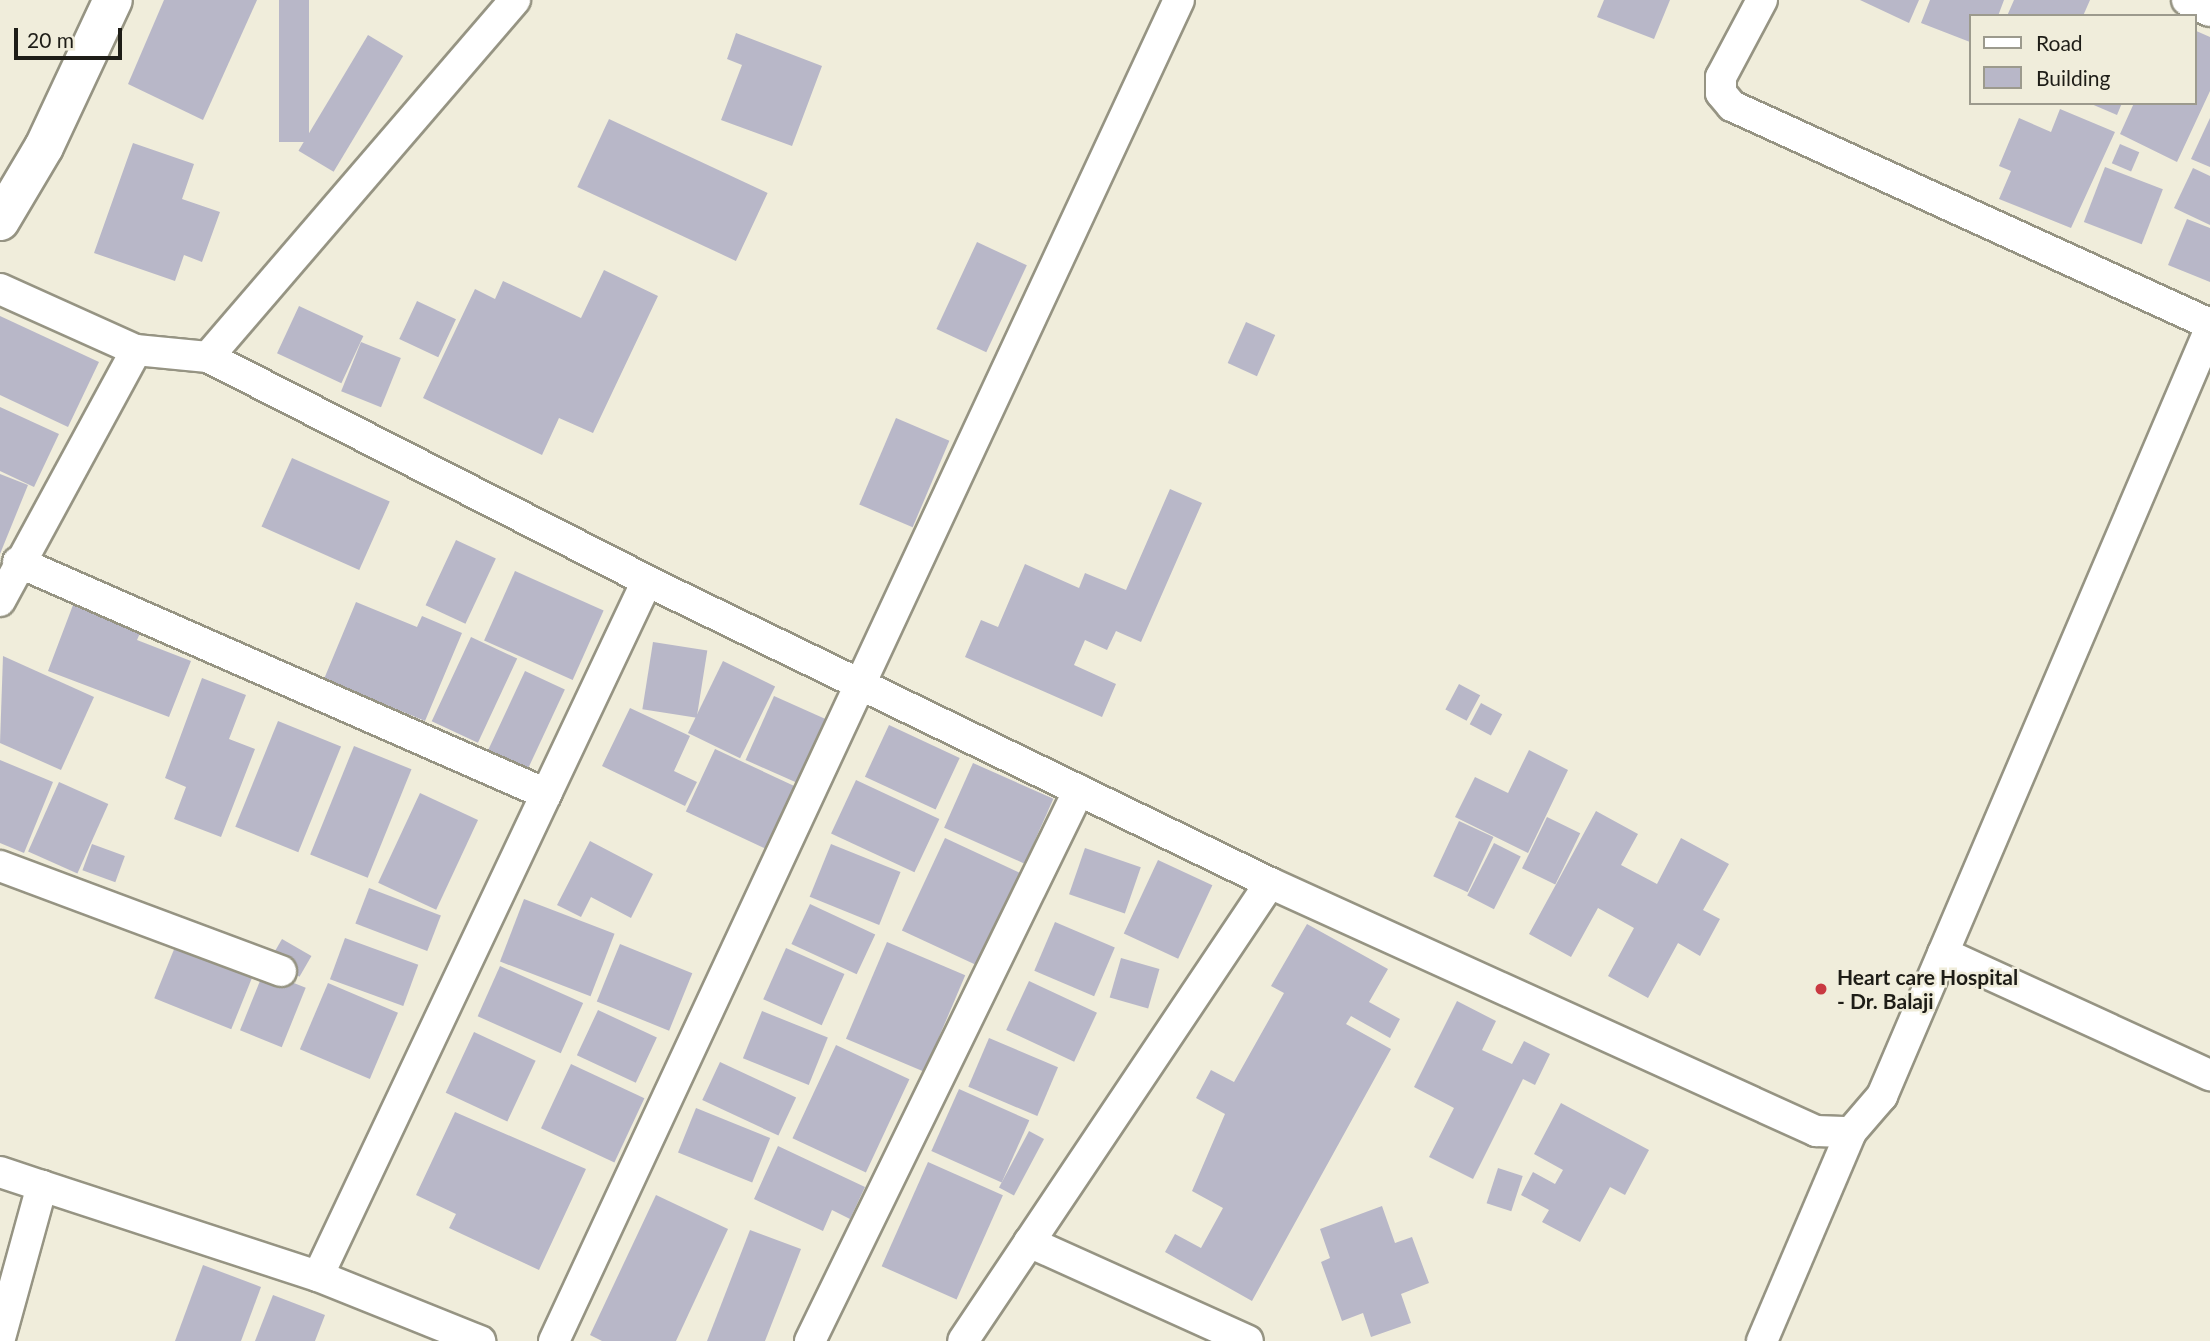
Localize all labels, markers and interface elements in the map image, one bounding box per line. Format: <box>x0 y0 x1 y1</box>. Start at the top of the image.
scale bar <box>18 14 126 58</box>
legend <box>1968 14 2196 105</box>
text: 20 m <box>27 27 74 52</box>
text: Road <box>2036 30 2083 55</box>
text: Building <box>2036 65 2111 90</box>
place label: Heart care Hospital - Dr. Balaji <box>1837 964 2018 1014</box>
marker: Heart care Hospital - Dr. Balaji <box>1811 979 1831 999</box>

